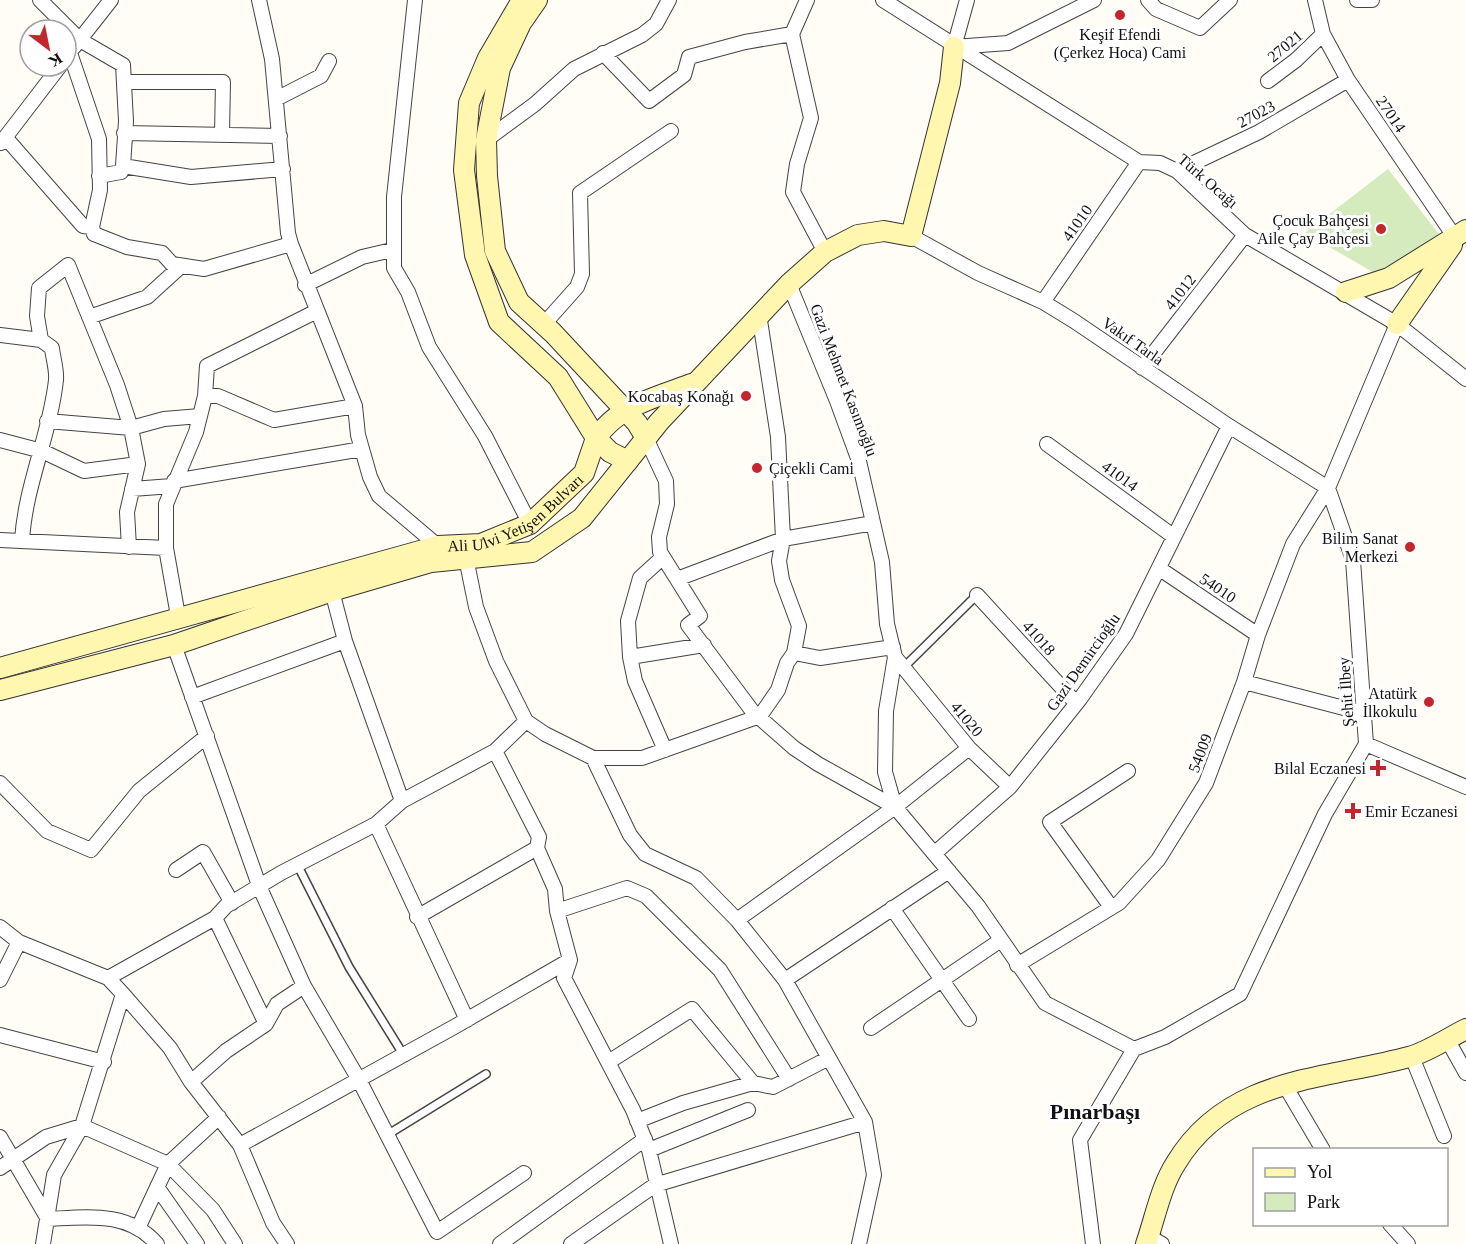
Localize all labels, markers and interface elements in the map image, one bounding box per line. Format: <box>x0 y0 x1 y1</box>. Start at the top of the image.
marker: Keşif Efendi (Çerkez Hoca) Cami <box>1113 8 1127 22</box>
north arrow <box>18 18 78 78</box>
place label: Keşif Efendi (Çerkez Hoca) Cami <box>1054 26 1187 62</box>
street label: 27021 <box>1264 27 1306 65</box>
text: K <box>45 50 65 71</box>
street label: 27014 <box>1373 93 1409 135</box>
street label: 27023 <box>1234 97 1278 131</box>
street label: Türk Ocağı <box>1174 151 1242 213</box>
street label: 41010 <box>1059 202 1095 244</box>
place label: Çocuk Bahçesi Aile Çay Bahçesi <box>1257 212 1370 248</box>
marker: Çocuk Bahçesi Aile Çay Bahçesi <box>1374 222 1388 236</box>
street label: 41012 <box>1161 271 1199 313</box>
street label: Gazi Mehmet Kasımoğlu <box>806 301 881 459</box>
street label: Vakıf Tarla <box>1099 314 1167 368</box>
place label: Kocabaş Konağı <box>628 388 735 406</box>
marker: Kocabaş Konağı <box>739 389 753 403</box>
street label: 41014 <box>1099 457 1141 495</box>
place label: Çiçekli Cami <box>769 460 854 478</box>
marker: Çiçekli Cami <box>750 461 764 475</box>
street label: Ali Ulvi Yetişen Bulvarı <box>447 470 587 554</box>
place label: Bilim Sanat Merkezi <box>1322 530 1399 565</box>
marker: Bilim Sanat Merkezi <box>1403 540 1417 554</box>
street label: 54010 <box>1197 570 1239 606</box>
street label: Gazi Demircioğlu <box>1043 610 1124 715</box>
street label: 41018 <box>1019 617 1059 659</box>
street label: Şehit İlbey <box>1335 657 1358 727</box>
place label: Atatürk İlkokulu <box>1363 685 1417 720</box>
marker: Atatürk İlkokulu <box>1422 695 1436 709</box>
street label: 41020 <box>948 698 986 740</box>
street label: 54009 <box>1185 731 1215 775</box>
place label: Bilal Eczanesi <box>1274 760 1367 777</box>
marker: Bilal Eczanesi <box>1371 761 1385 775</box>
place label: Emir Eczanesi <box>1365 803 1458 820</box>
marker: Emir Eczanesi <box>1346 804 1360 818</box>
district label: Pınarbaşı <box>1050 1099 1140 1124</box>
legend <box>1253 1148 1448 1226</box>
text: Yol <box>1307 1162 1332 1182</box>
text: Park <box>1307 1192 1340 1212</box>

